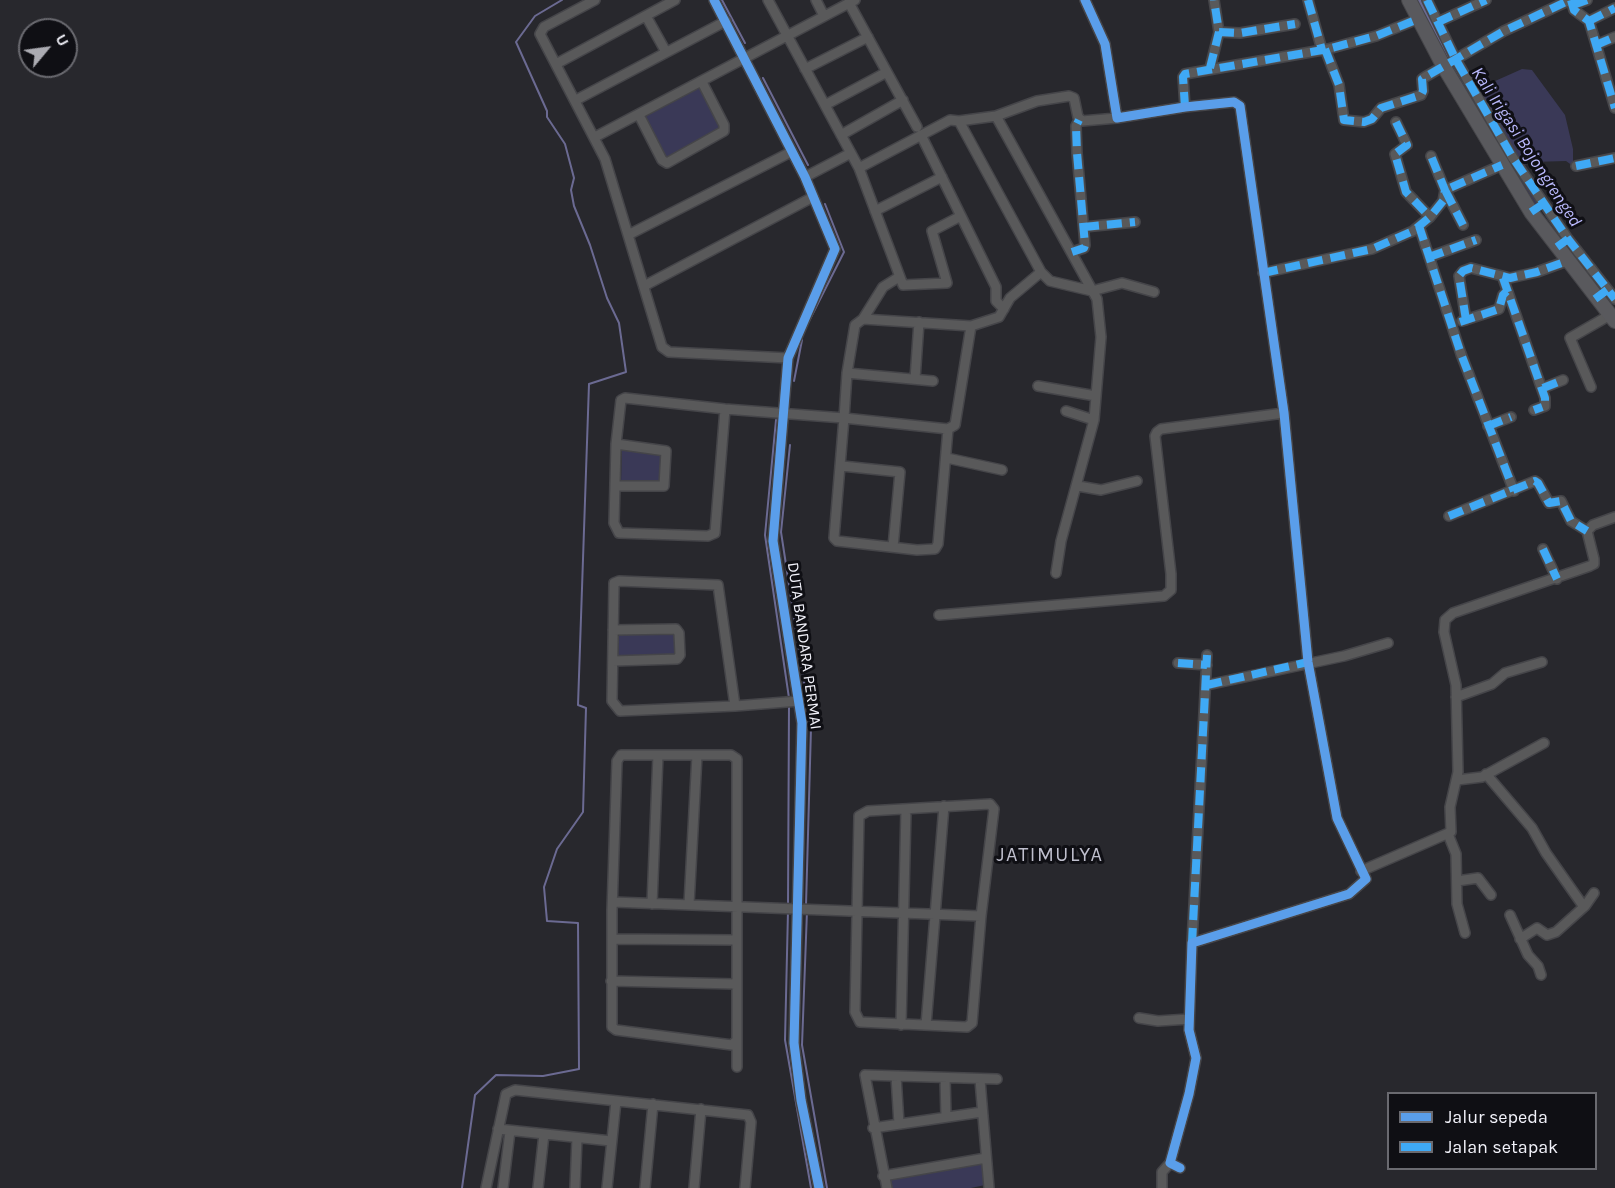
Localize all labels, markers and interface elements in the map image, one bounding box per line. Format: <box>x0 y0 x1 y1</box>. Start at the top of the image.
north arrow <box>18 18 78 78</box>
text: U <box>51 31 73 49</box>
water label: Kali Irigasi Bojongrenged <box>1466 63 1586 231</box>
street label: DUTA BANDARA PERMAI <box>783 561 825 731</box>
district label: JATIMULYA <box>997 843 1103 867</box>
legend <box>1387 1092 1597 1170</box>
text: Jalur sepeda <box>1445 1106 1548 1128</box>
text: Jalan setapak <box>1445 1136 1558 1158</box>

